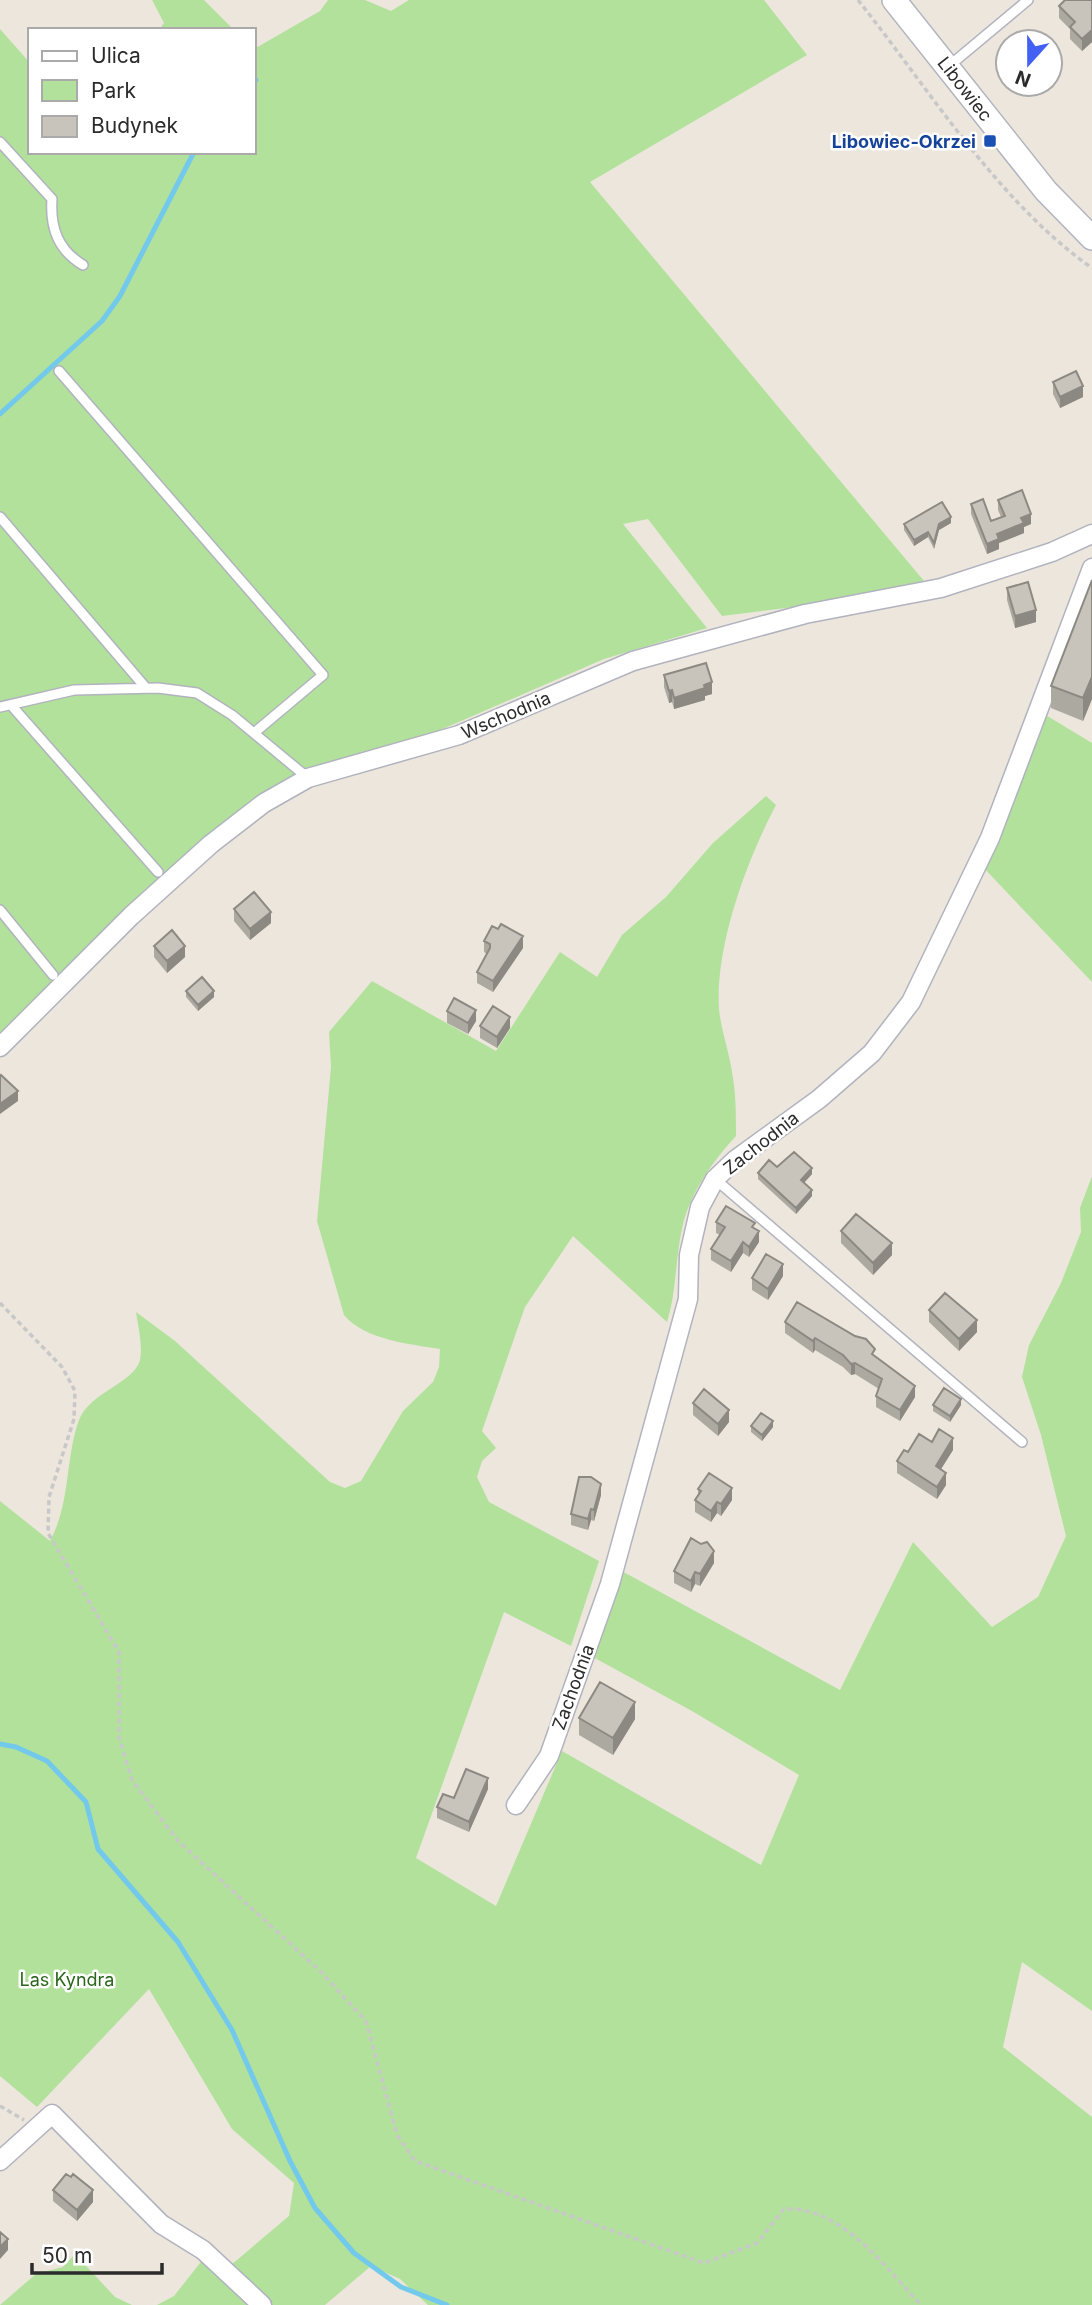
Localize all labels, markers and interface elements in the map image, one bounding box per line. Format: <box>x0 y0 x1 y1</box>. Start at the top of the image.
legend <box>28 28 256 154</box>
north arrow <box>994 28 1064 98</box>
text: Ulica <box>91 43 141 68</box>
street label: Libowiec <box>933 53 997 125</box>
text: N <box>1012 65 1034 92</box>
text: Park <box>91 78 136 103</box>
text: Budynek <box>91 113 179 138</box>
place label: Libowiec-Okrzei <box>832 131 976 152</box>
marker: Libowiec-Okrzei <box>982 133 998 149</box>
street label: Wschodnia <box>458 687 554 743</box>
street label: Zachodnia <box>719 1107 803 1179</box>
street label: Zachodnia <box>548 1641 598 1733</box>
park label: Las Kyndra <box>20 1969 114 1990</box>
scale bar <box>32 2232 161 2276</box>
text: 50 m <box>42 2243 92 2268</box>

